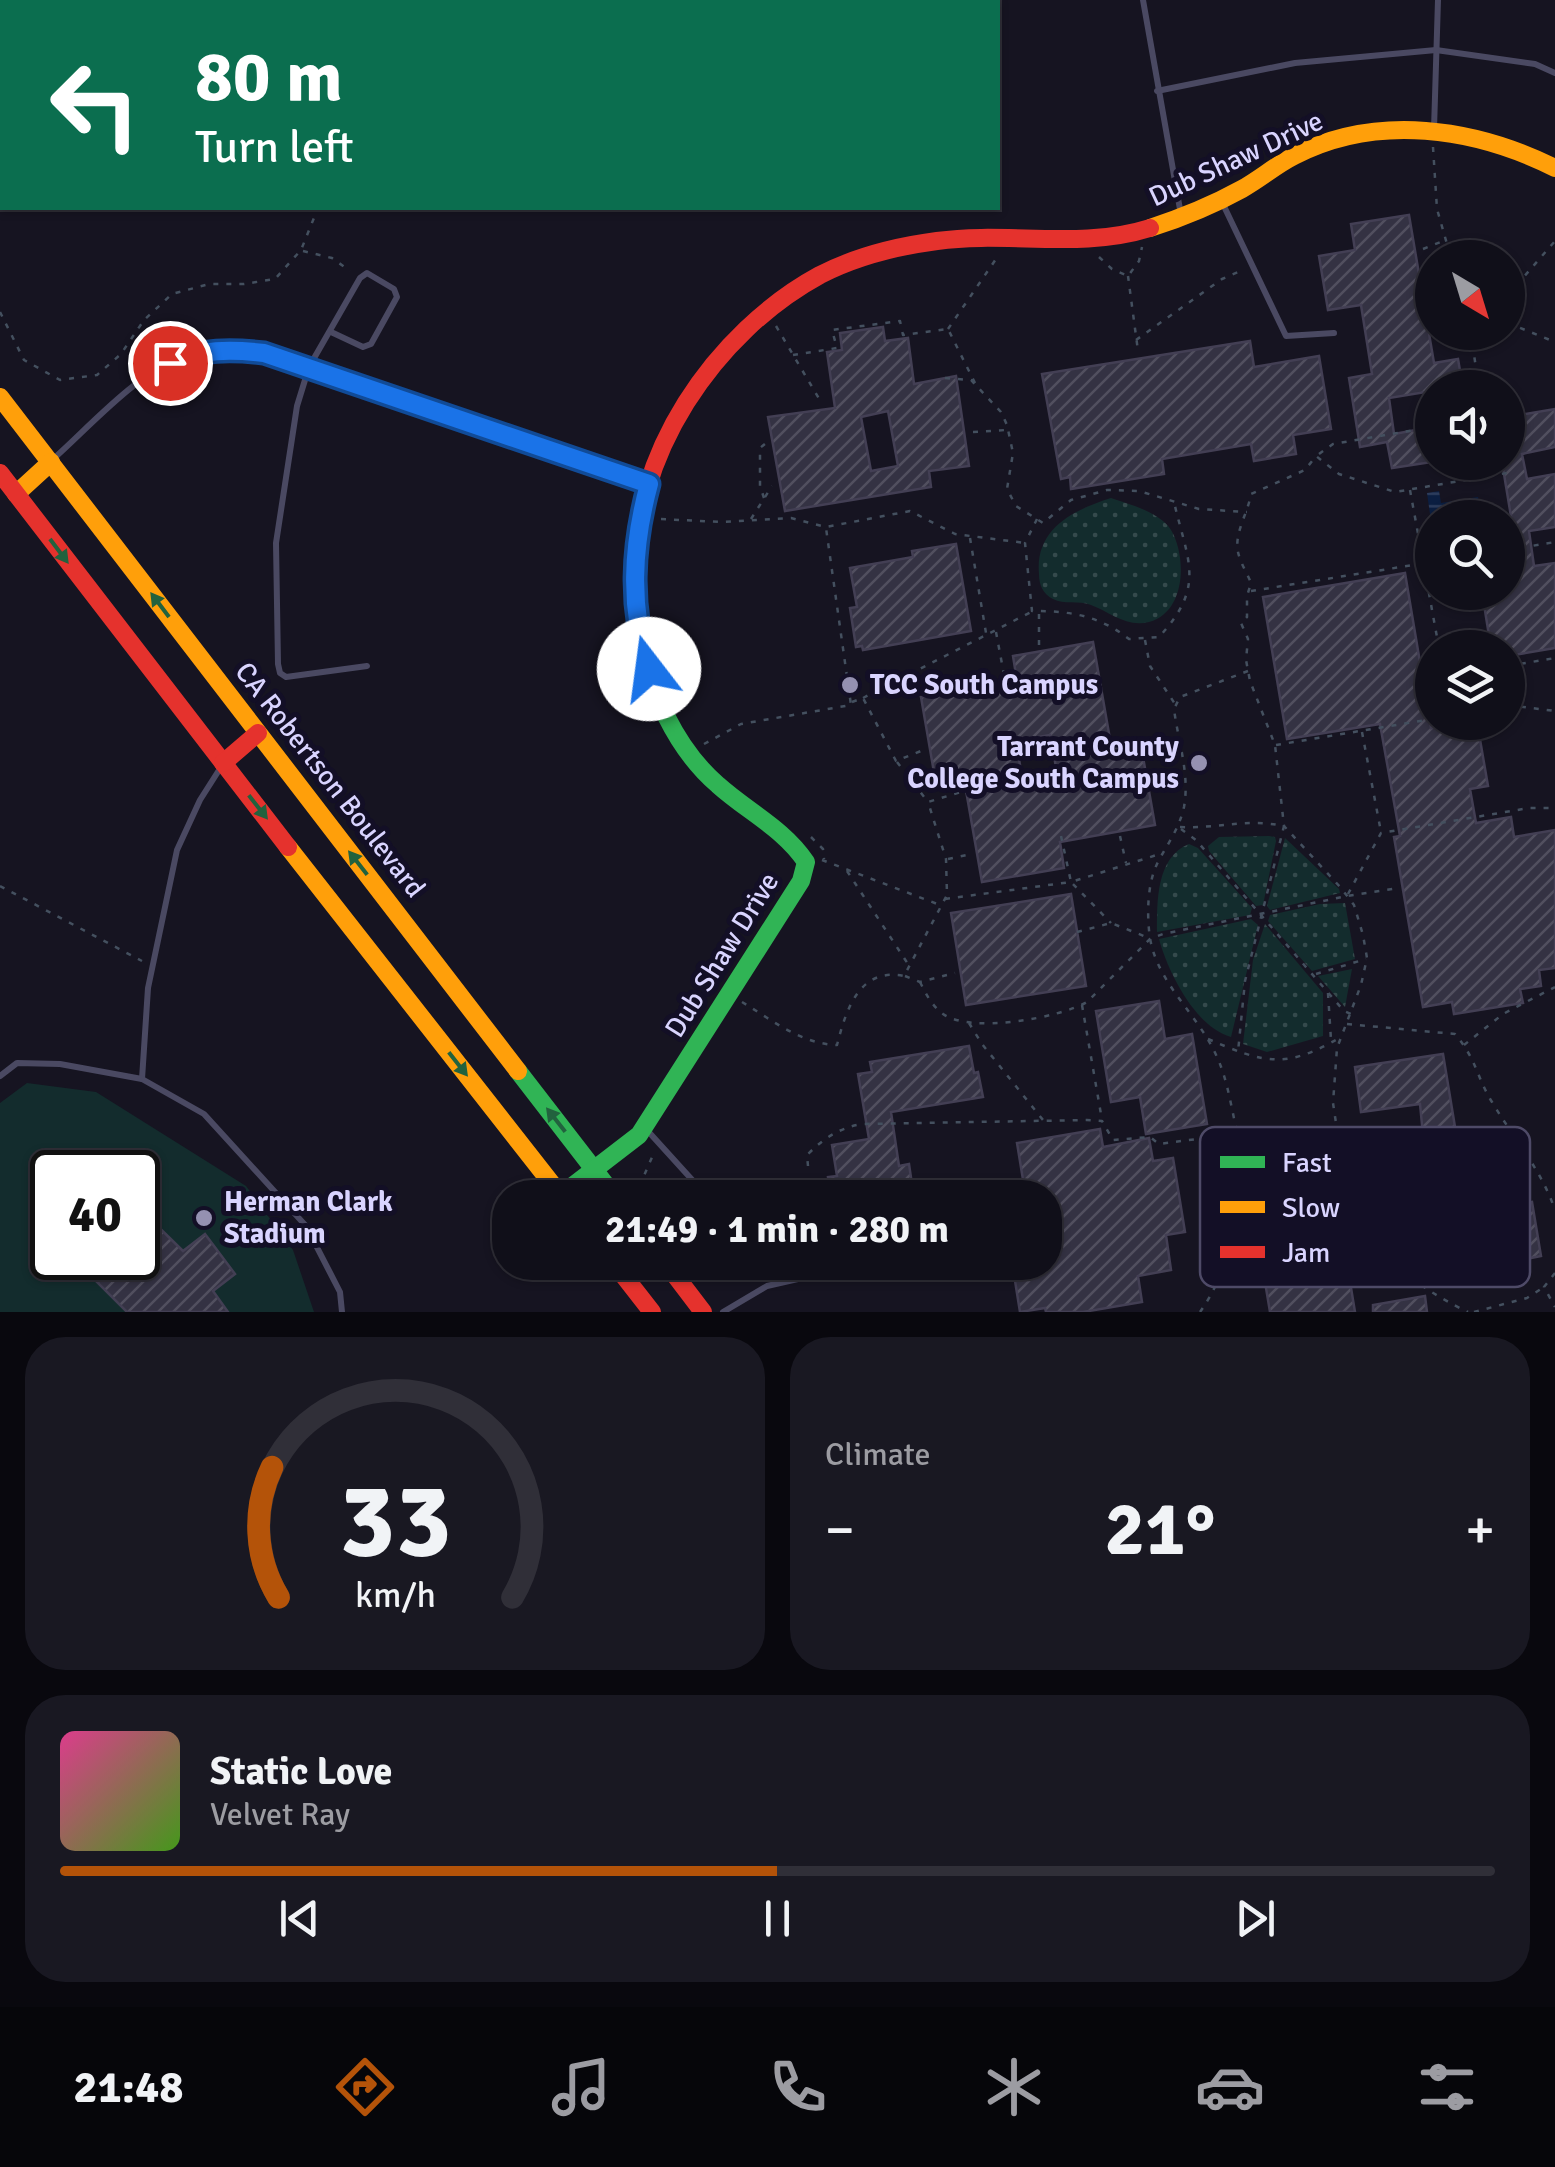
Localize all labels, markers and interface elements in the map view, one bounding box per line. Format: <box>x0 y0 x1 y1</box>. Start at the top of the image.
text: 80 m <box>195 34 343 120</box>
icon: left <box>30 40 160 170</box>
street label: Dub Shaw Drive <box>1144 104 1328 214</box>
text: Turn left <box>195 120 354 175</box>
north arrow <box>1415 240 1525 350</box>
map controls <box>1415 240 1525 740</box>
pin <box>128 321 213 406</box>
icon: arrive <box>143 336 198 391</box>
button: sound <box>1415 370 1525 480</box>
button: search <box>1415 500 1525 610</box>
one-way arrow <box>49 538 69 564</box>
one-way arrow <box>151 592 171 618</box>
position arrow <box>597 617 701 721</box>
button: layers <box>1415 630 1525 740</box>
street label: CA Robertson Boulevard <box>228 656 432 904</box>
place label: TCC South Campus <box>870 668 1098 702</box>
marker: TCC South Campus <box>839 674 861 696</box>
place label: Tarrant County College South Campus <box>907 730 1179 796</box>
marker: Tarrant County College South Campus <box>1188 752 1210 774</box>
one-way arrow <box>247 795 268 820</box>
one-way arrow <box>348 850 369 876</box>
street label: Dub Shaw Drive <box>658 866 786 1044</box>
one-way arrow <box>448 1050 469 1076</box>
one-way arrow <box>547 1107 567 1133</box>
legend <box>1200 1127 1530 1287</box>
text: Fast <box>1282 1146 1332 1180</box>
speed limit sign: 40 <box>30 1150 160 1280</box>
place label: Herman Clark Stadium <box>224 1185 393 1251</box>
text: Slow <box>1282 1191 1340 1225</box>
text: 21:49 · 1 min · 280 m <box>605 1206 949 1253</box>
marker: Herman Clark Stadium <box>193 1207 215 1229</box>
text: Jam <box>1282 1236 1330 1270</box>
text: Climate <box>825 1435 931 1474</box>
text: 33 <box>339 1457 451 1585</box>
text: 21° <box>1105 1483 1216 1576</box>
text: − <box>825 1496 855 1564</box>
text: + <box>1465 1496 1495 1564</box>
text: km/h <box>355 1573 435 1617</box>
text: Static Love <box>210 1748 392 1795</box>
text: Velvet Ray <box>210 1795 350 1834</box>
icon: previous <box>272 1891 327 1946</box>
icon: pause <box>750 1891 805 1946</box>
icon: next <box>1228 1891 1283 1946</box>
icon: directions <box>330 2052 400 2122</box>
icon: music <box>546 2052 616 2122</box>
icon: phone <box>763 2052 833 2122</box>
icon: climate <box>979 2052 1049 2122</box>
icon: car <box>1195 2052 1265 2122</box>
icon: filters <box>1412 2052 1482 2122</box>
text: 21:48 <box>73 2060 184 2115</box>

